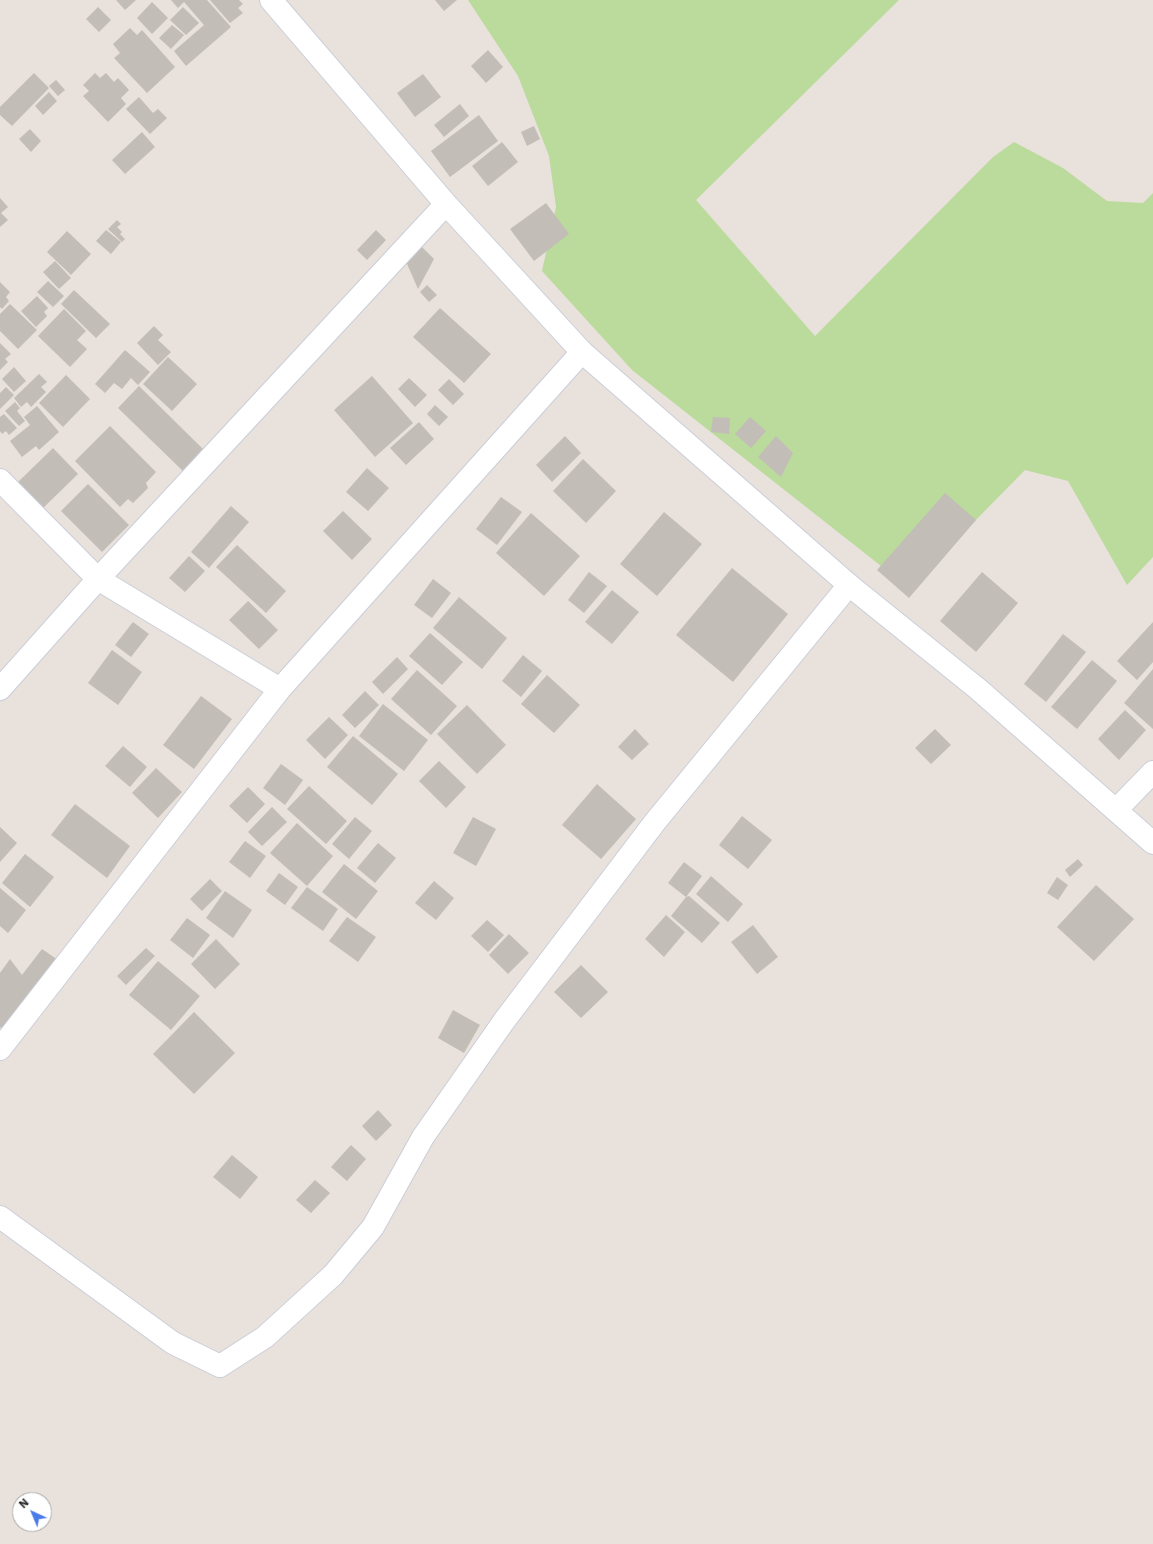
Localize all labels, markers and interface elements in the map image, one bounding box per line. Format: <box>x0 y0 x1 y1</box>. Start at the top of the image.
north arrow <box>12 1492 52 1532</box>
text: N <box>17 1496 31 1511</box>

